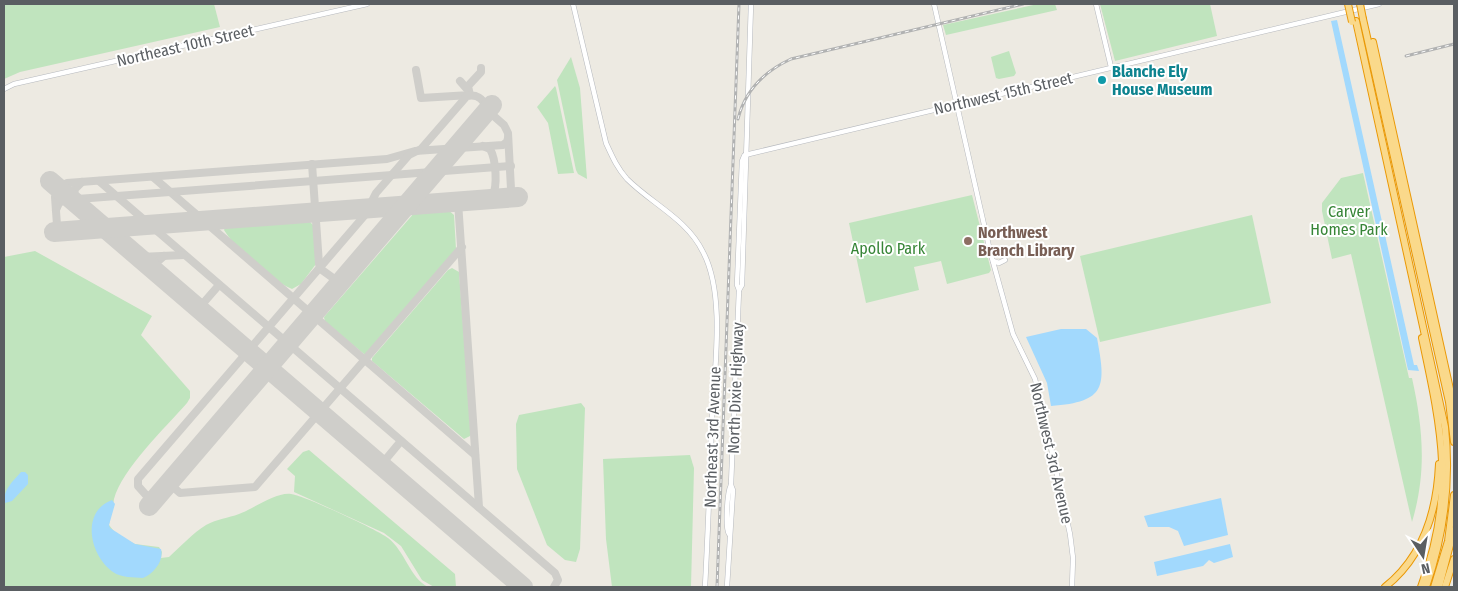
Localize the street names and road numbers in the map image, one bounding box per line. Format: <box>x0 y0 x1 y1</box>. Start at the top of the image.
street label: Northeast 10th Street <box>115 20 256 70</box>
street label: Northwest 15th Street <box>932 68 1075 119</box>
street label: North Dixie Highway <box>724 321 747 454</box>
street label: Northeast 3rd Avenue <box>701 366 724 508</box>
street label: Northwest 3rd Avenue <box>1026 381 1077 526</box>

